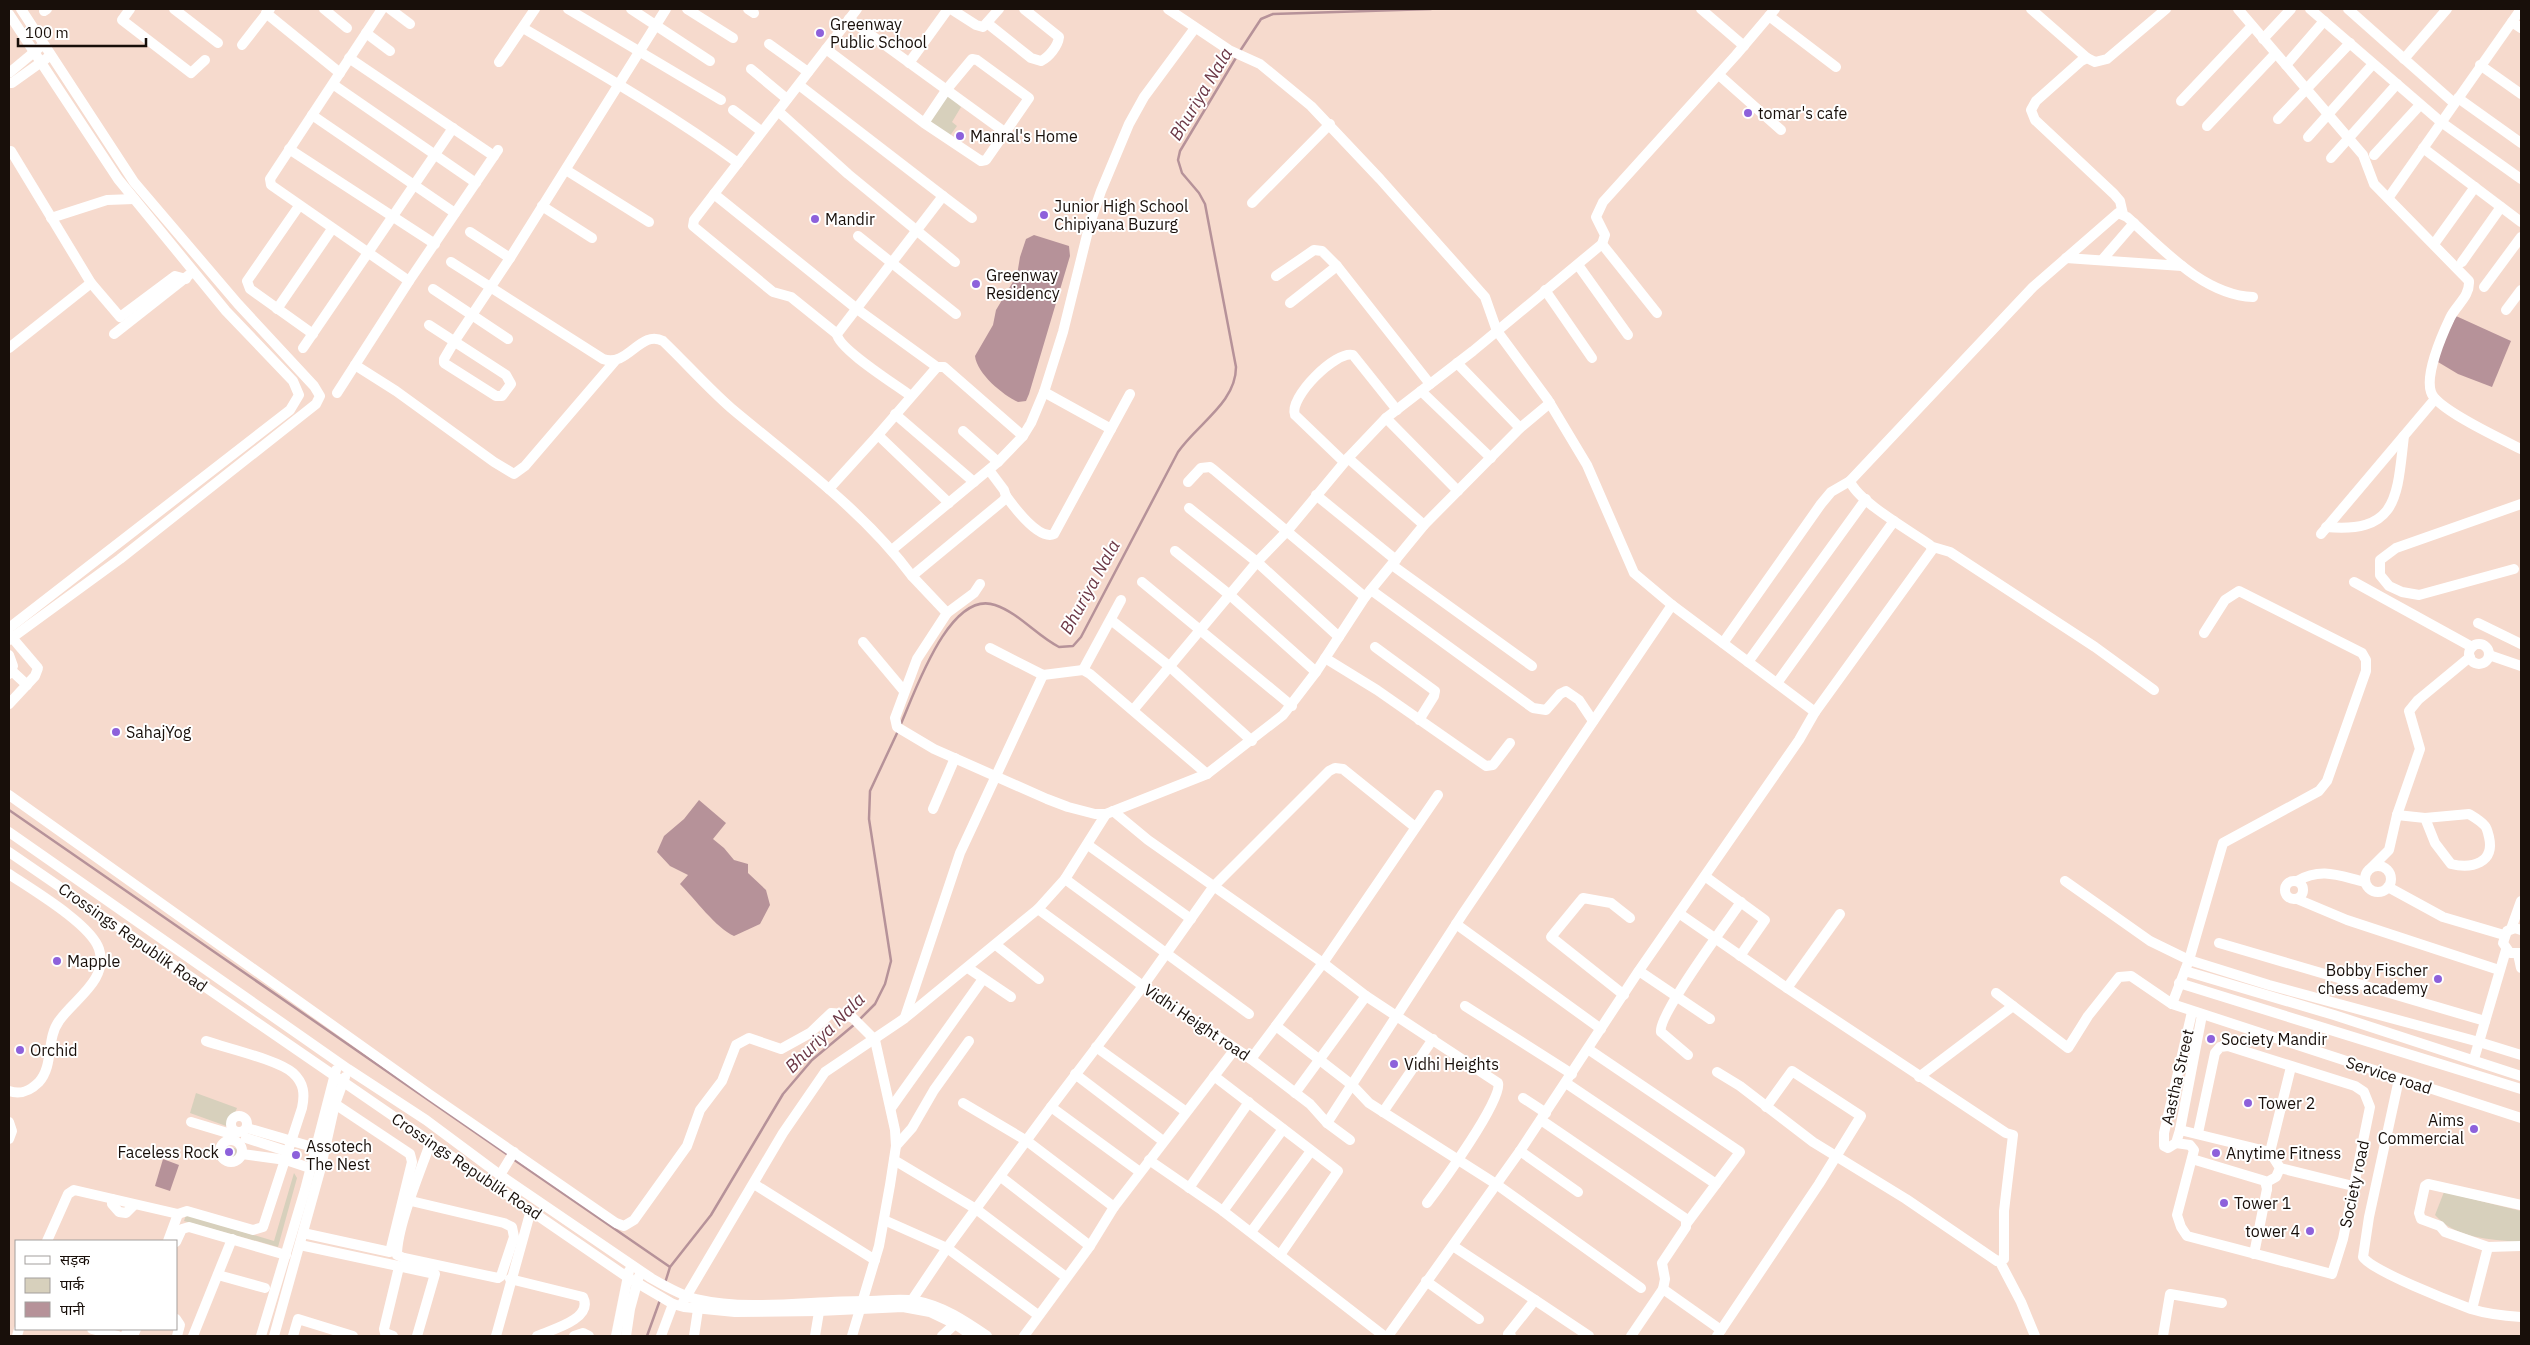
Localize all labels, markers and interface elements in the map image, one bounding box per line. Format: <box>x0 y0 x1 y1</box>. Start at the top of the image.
place label: Greenway Public School <box>830 14 927 52</box>
scale bar <box>18 15 145 47</box>
text: 100 m <box>25 23 69 42</box>
marker: Greenway Public School <box>814 27 826 39</box>
water label: Bhuriya Nala <box>1164 43 1237 144</box>
place label: tomar's cafe <box>1758 103 1848 123</box>
marker: tomar's cafe <box>1742 107 1754 119</box>
place label: Manral's Home <box>970 126 1078 146</box>
marker: Manral's Home <box>954 130 966 142</box>
place label: Junior High School Chipiyana Buzurg <box>1054 196 1188 234</box>
place label: Mandir <box>825 209 875 229</box>
marker: Junior High School Chipiyana Buzurg <box>1038 209 1050 221</box>
marker: Mandir <box>809 213 821 225</box>
place label: Greenway Residency <box>986 265 1060 303</box>
marker: Greenway Residency <box>970 278 982 290</box>
water label: Bhuriya Nala <box>1054 536 1125 638</box>
place label: SahajYog <box>126 722 192 742</box>
marker: SahajYog <box>110 726 122 738</box>
street label: Crossings Republik Road <box>55 878 211 996</box>
place label: Mapple <box>67 951 120 971</box>
marker: Mapple <box>51 955 63 967</box>
place label: Bobby Fischer chess academy <box>2318 960 2428 998</box>
marker: Bobby Fischer chess academy <box>2432 973 2444 985</box>
street label: Vidhi Height road <box>1140 979 1254 1065</box>
water label: Bhuriya Nala <box>780 988 870 1078</box>
street label: Aastha Street <box>2156 1027 2198 1127</box>
place label: Society Mandir <box>2221 1029 2327 1049</box>
marker: Society Mandir <box>2205 1033 2217 1045</box>
place label: Orchid <box>30 1040 78 1060</box>
marker: Orchid <box>14 1044 26 1056</box>
street label: Service road <box>2344 1052 2434 1098</box>
place label: Vidhi Heights <box>1404 1054 1499 1074</box>
marker: Vidhi Heights <box>1388 1058 1400 1070</box>
place label: Tower 2 <box>2258 1093 2315 1113</box>
marker: Tower 2 <box>2242 1097 2254 1109</box>
street label: Crossings Republik Road <box>388 1108 546 1224</box>
place label: Aims Commercial <box>2378 1110 2464 1148</box>
marker: Aims Commercial <box>2468 1123 2480 1135</box>
place label: Assotech The Nest <box>306 1136 372 1174</box>
street label: Society road <box>2335 1138 2373 1230</box>
place label: Faceless Rock <box>118 1142 220 1162</box>
place label: Anytime Fitness <box>2226 1143 2341 1163</box>
marker: Faceless Rock <box>223 1146 235 1158</box>
marker: Anytime Fitness <box>2210 1147 2222 1159</box>
marker: Assotech The Nest <box>290 1149 302 1161</box>
place label: Tower 1 <box>2234 1193 2291 1213</box>
marker: Tower 1 <box>2218 1197 2230 1209</box>
place label: tower 4 <box>2245 1221 2300 1241</box>
marker: tower 4 <box>2304 1225 2316 1237</box>
legend <box>15 1240 178 1330</box>
text: सड़क <box>60 1250 90 1269</box>
text: पार्क <box>60 1275 84 1294</box>
text: पानी <box>60 1300 86 1319</box>

